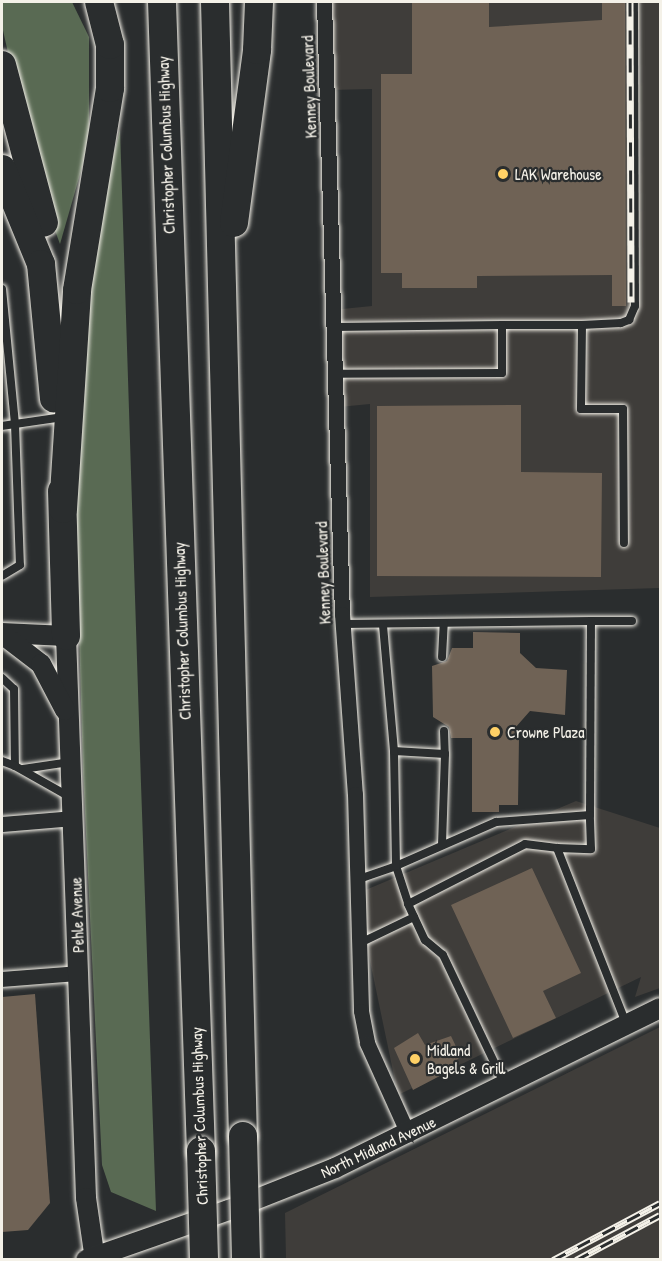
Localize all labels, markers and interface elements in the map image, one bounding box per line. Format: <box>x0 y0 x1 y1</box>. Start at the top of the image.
street label: Kenney Boulevard <box>298 35 320 139</box>
street label: Christopher Columbus Highway <box>153 56 179 234</box>
place label: LAK Warehouse <box>515 164 602 184</box>
marker: LAK Warehouse <box>496 167 510 181</box>
street label: Kenney Boulevard <box>312 521 334 625</box>
street label: Christopher Columbus Highway <box>169 542 195 720</box>
place label: Crowne Plaza <box>507 722 584 742</box>
marker: Crowne Plaza <box>488 725 502 739</box>
street label: Pehle Avenue <box>66 877 88 953</box>
street label: Christopher Columbus Highway <box>186 1027 212 1205</box>
place label: Midland Bagels & Grill <box>427 1040 505 1078</box>
marker: Midland Bagels & Grill <box>408 1052 422 1066</box>
street label: North Midland Avenue <box>317 1112 439 1182</box>

